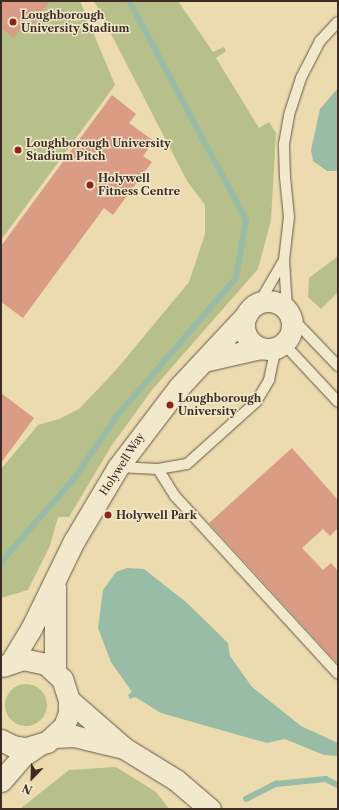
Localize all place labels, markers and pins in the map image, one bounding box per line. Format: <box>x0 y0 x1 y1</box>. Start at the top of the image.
place label: Loughborough University Stadium <box>21 9 130 35</box>
marker: Loughborough University Stadium <box>8 17 18 27</box>
place label: Loughborough University Stadium Pitch <box>26 137 171 163</box>
marker: Loughborough University Stadium Pitch <box>13 145 23 155</box>
place label: Holywell Fitness Centre <box>98 172 180 198</box>
marker: Holywell Fitness Centre <box>85 180 95 190</box>
place label: Loughborough University <box>178 392 261 418</box>
marker: Loughborough University <box>165 400 175 410</box>
place label: Holywell Park <box>116 508 197 522</box>
marker: Holywell Park <box>103 510 113 520</box>

